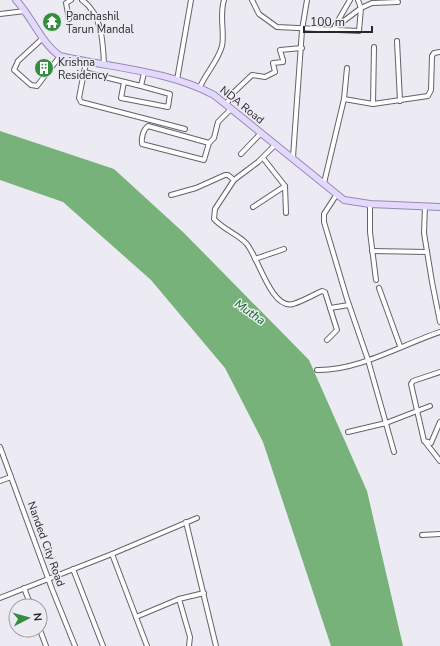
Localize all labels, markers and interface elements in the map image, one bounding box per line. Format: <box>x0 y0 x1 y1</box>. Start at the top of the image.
scale bar <box>304 8 372 34</box>
place label: Panchashil Tarun Mandal <box>66 9 135 37</box>
temple icon: Panchashil Tarun Mandal <box>41 11 63 33</box>
text: 100 m <box>310 14 345 30</box>
place label: Krishna Residency <box>58 55 109 83</box>
building icon: Krishna Residency <box>33 57 55 79</box>
street label: NDA Road <box>217 83 267 127</box>
water label: Mutha <box>231 296 269 328</box>
street label: Nanded City Road <box>24 499 68 589</box>
north arrow <box>8 598 48 638</box>
text: N <box>30 612 45 622</box>

